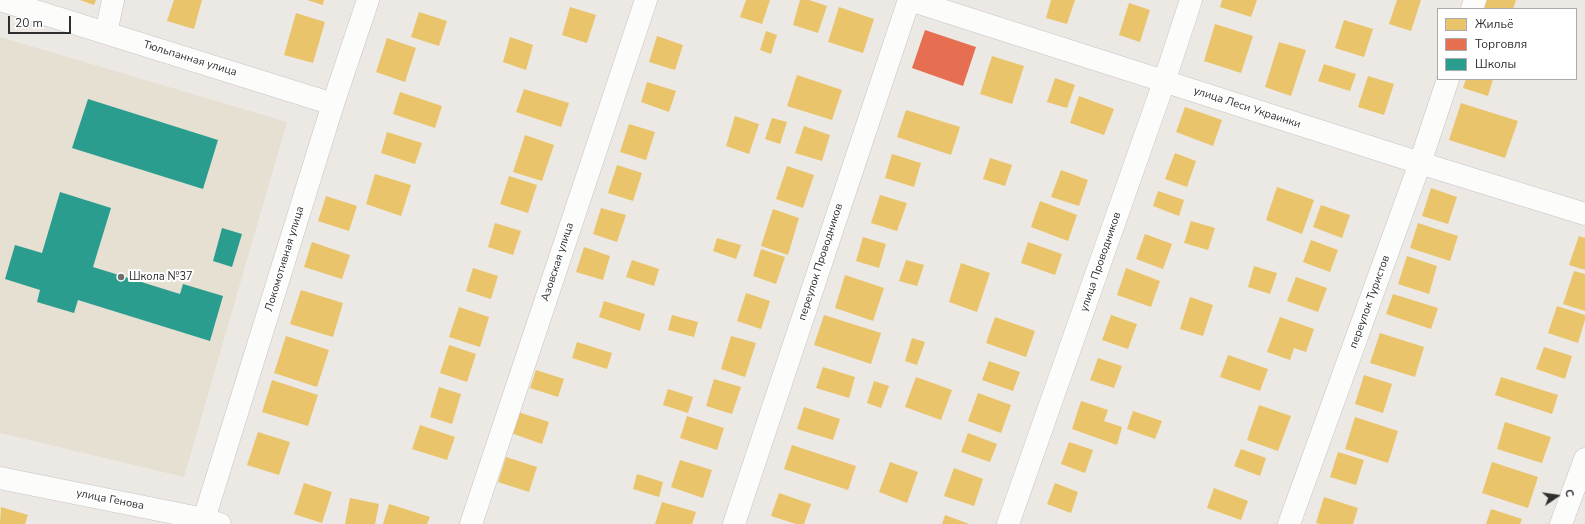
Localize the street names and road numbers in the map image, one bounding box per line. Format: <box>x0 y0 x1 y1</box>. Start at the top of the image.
street label: Тюльпанная улица <box>142 39 238 79</box>
street label: улица Леси Украинки <box>1192 84 1302 132</box>
street label: переулок Проводников <box>796 202 846 322</box>
street label: Локомотивная улица <box>263 205 307 313</box>
street label: улица Проводников <box>1078 211 1124 313</box>
street label: Азовская улица <box>539 221 577 303</box>
street label: переулок Туристов <box>1347 254 1393 350</box>
street label: улица Генова <box>75 487 145 513</box>

